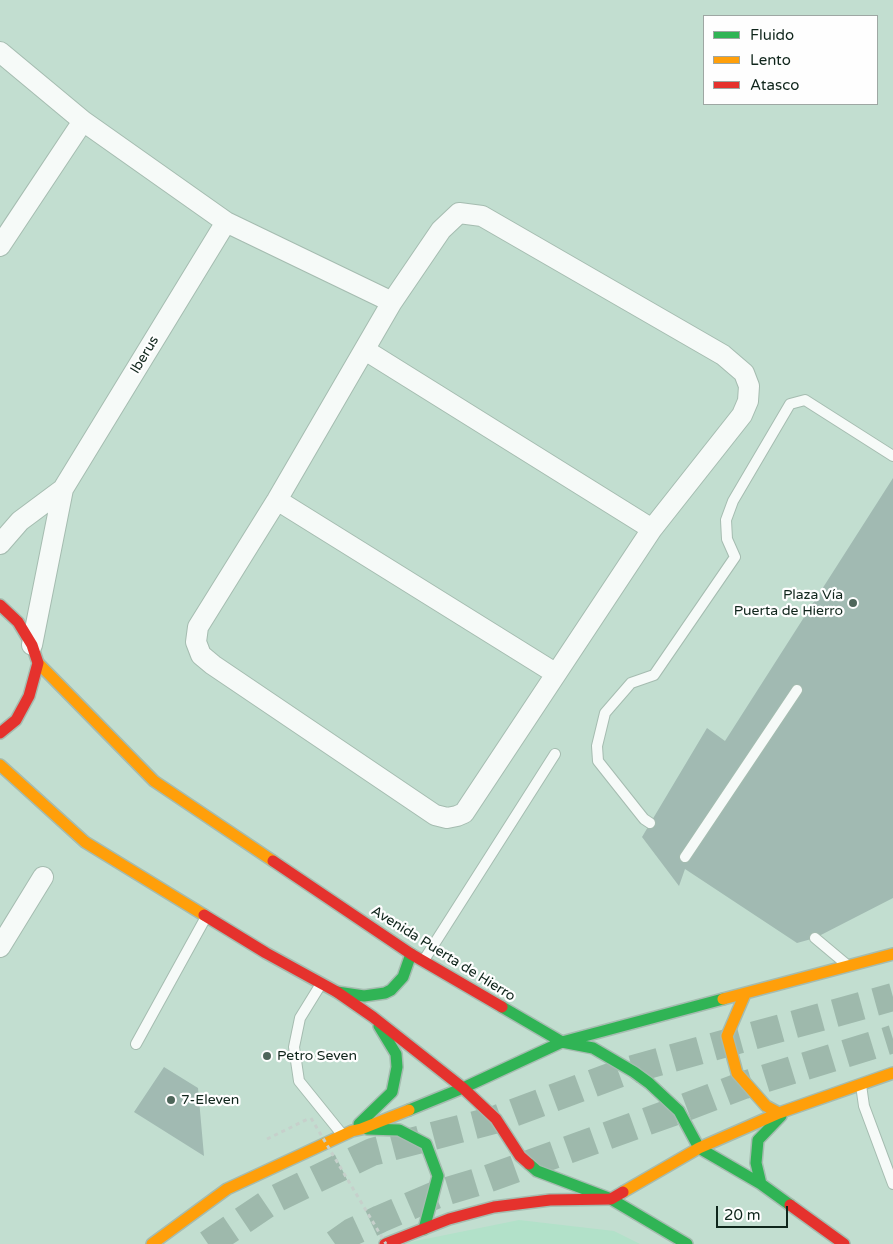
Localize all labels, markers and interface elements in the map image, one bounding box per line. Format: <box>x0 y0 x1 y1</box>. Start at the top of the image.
legend <box>703 15 878 105</box>
text: Fluido <box>750 26 794 44</box>
text: Lento <box>750 51 791 69</box>
text: Atasco <box>750 76 799 94</box>
street label: Iberus <box>127 333 163 377</box>
place label: Plaza Vía Puerta de Hierro <box>734 587 843 620</box>
marker: Plaza Vía Puerta de Hierro <box>847 597 859 609</box>
street label: Avenida Puerta de Hierro <box>368 903 518 1005</box>
place label: Petro Seven <box>277 1048 357 1064</box>
marker: Petro Seven <box>261 1050 273 1062</box>
place label: 7-Eleven <box>181 1092 239 1108</box>
marker: 7-Eleven <box>165 1094 177 1106</box>
scale bar <box>718 1196 790 1228</box>
text: 20 m <box>724 1206 761 1224</box>

